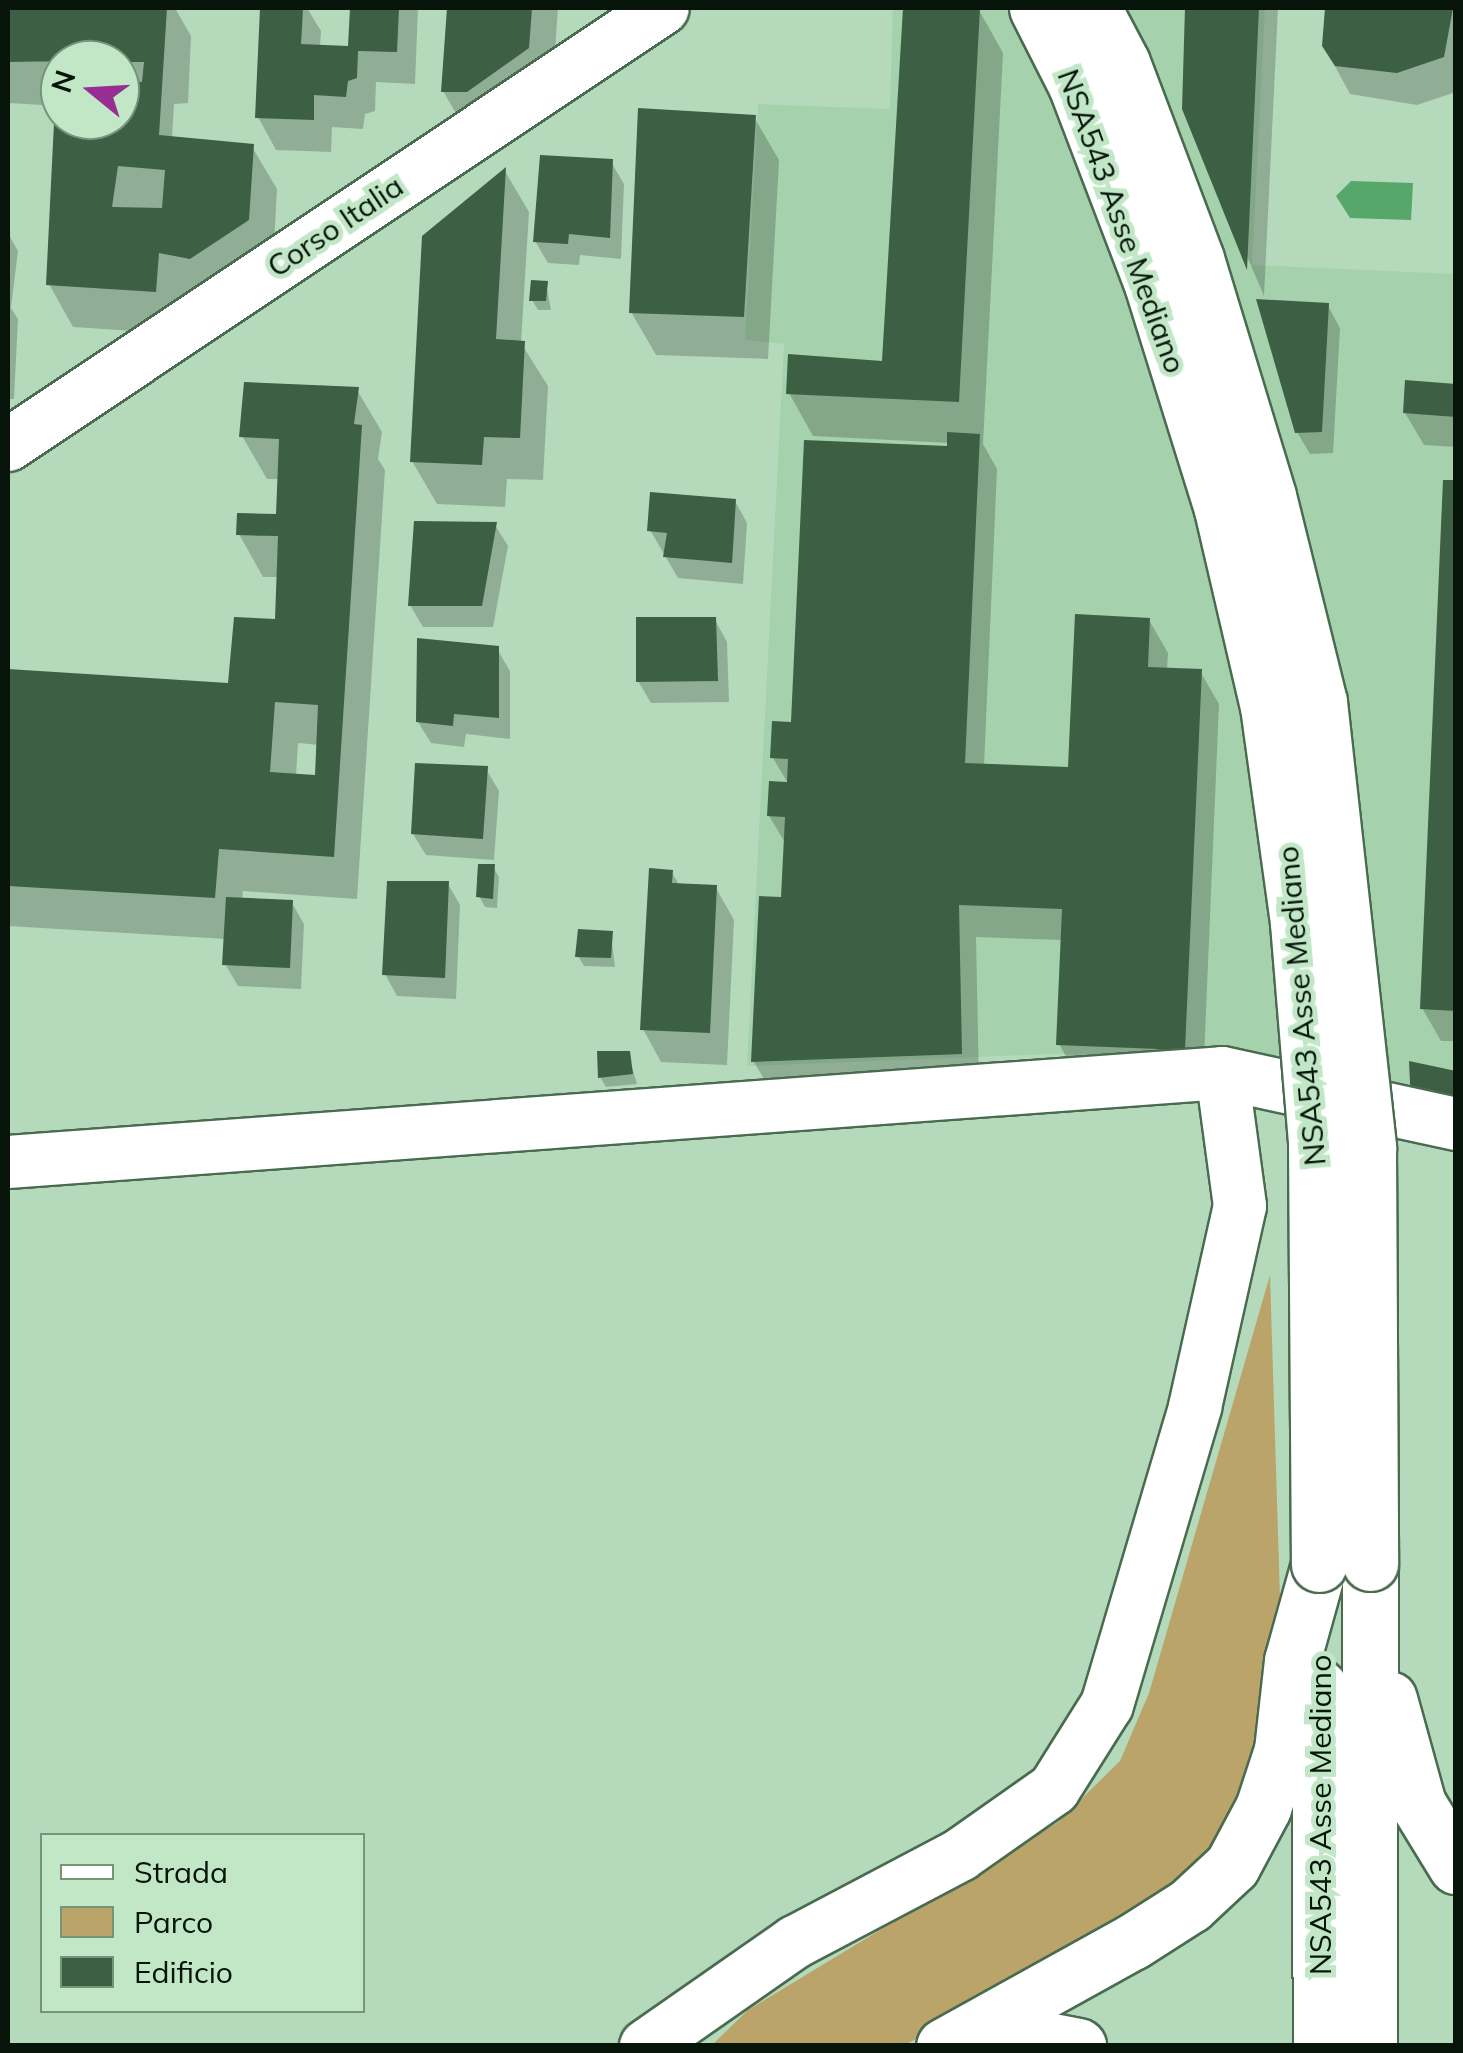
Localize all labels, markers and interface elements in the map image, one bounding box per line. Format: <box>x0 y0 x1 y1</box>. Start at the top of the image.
north arrow <box>40 40 140 140</box>
street label: NSA543 Asse Mediano <box>1050 64 1194 378</box>
text: N <box>43 66 83 97</box>
street label: Corso Italia <box>260 168 410 284</box>
street label: NSA543 Asse Mediano <box>1269 845 1333 1167</box>
street label: NSA543 Asse Mediano <box>1302 1655 1338 1975</box>
legend <box>40 1833 365 2013</box>
text: Strada <box>134 1853 228 1891</box>
text: Parco <box>134 1903 213 1941</box>
text: Edificio <box>134 1953 233 1991</box>

